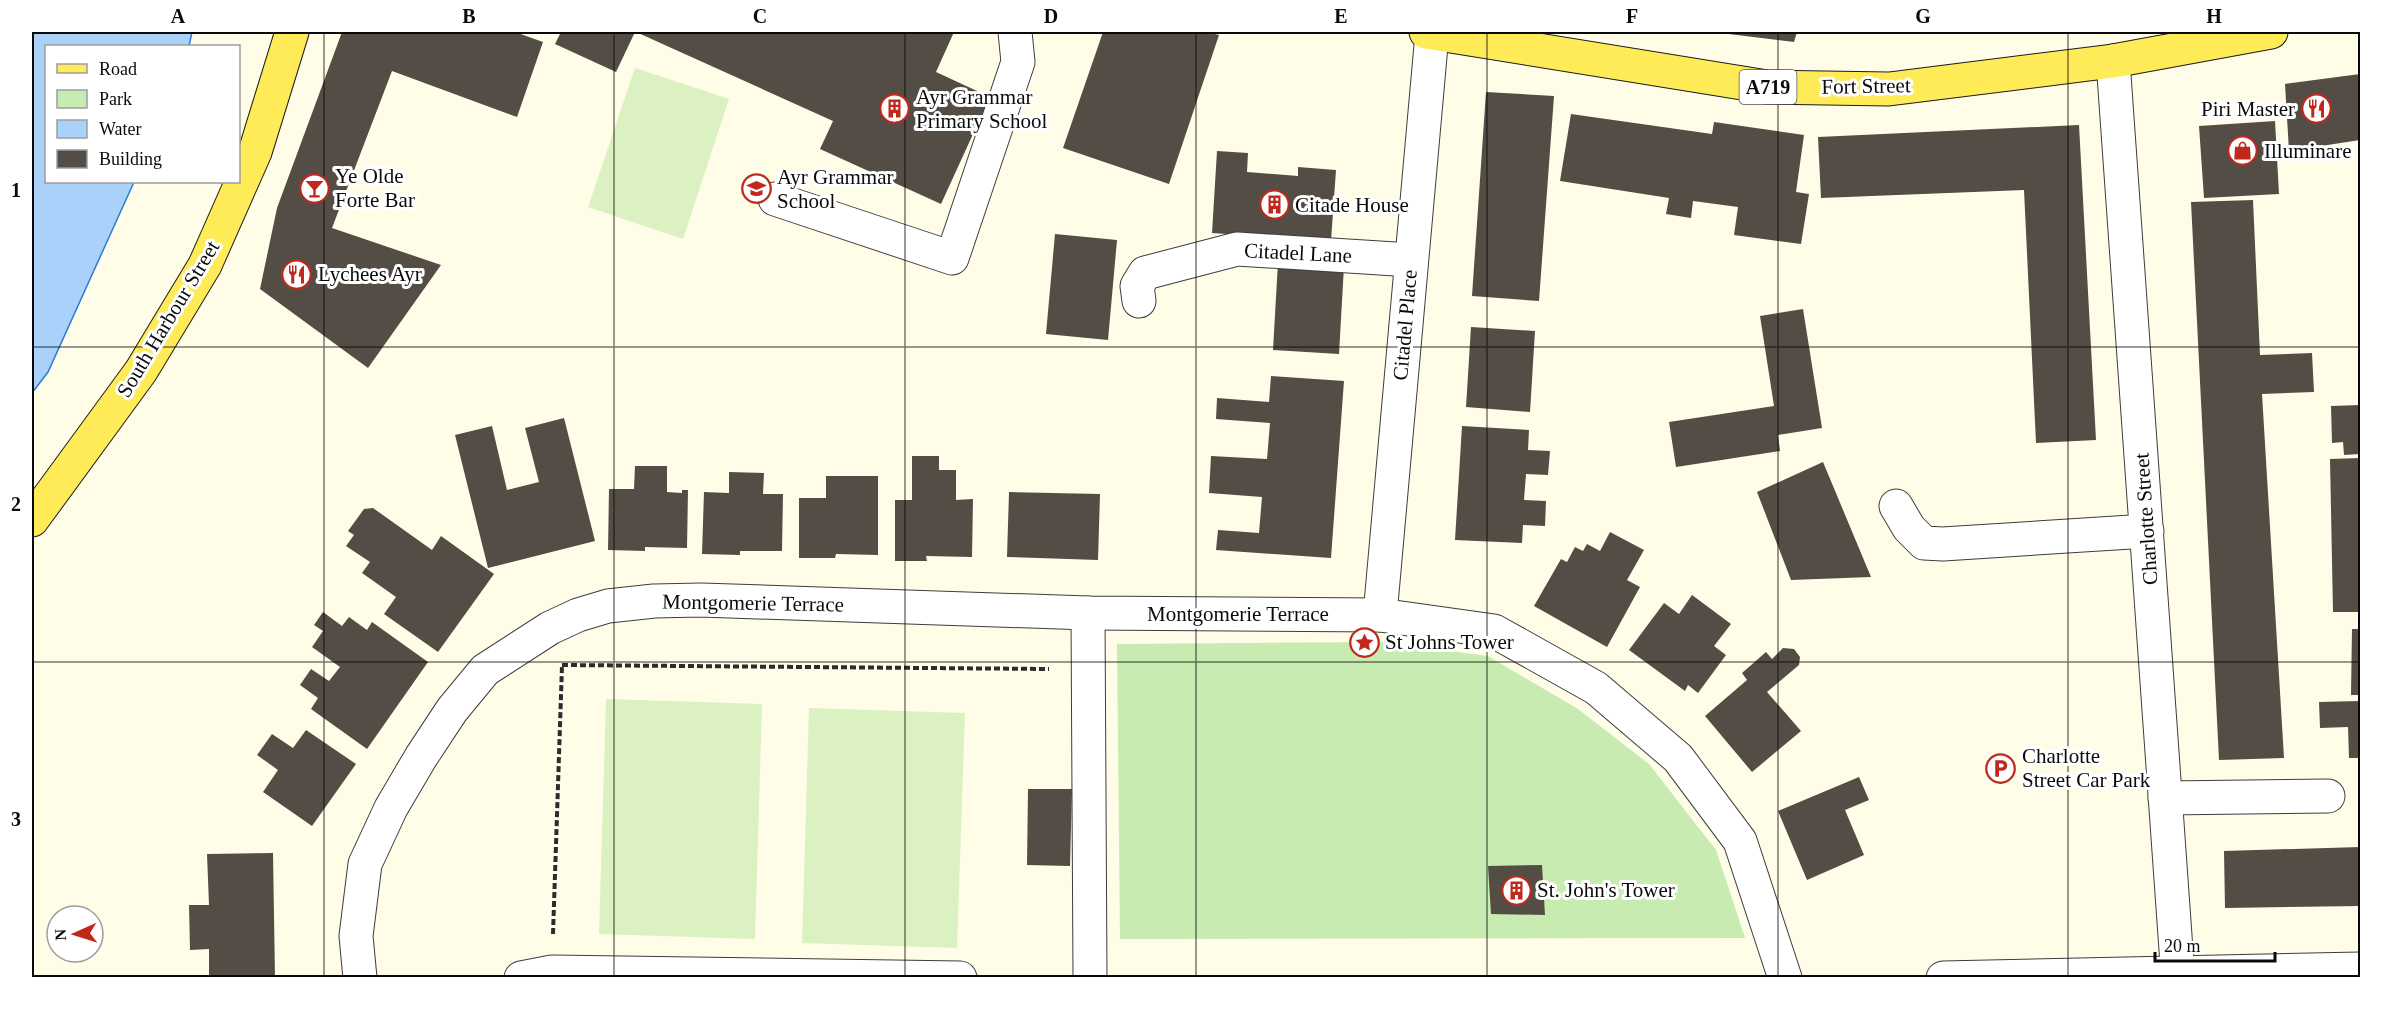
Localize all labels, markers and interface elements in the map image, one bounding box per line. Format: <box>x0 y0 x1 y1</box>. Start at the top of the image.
text: A <box>171 5 186 27</box>
text: B <box>462 5 476 27</box>
text: C <box>753 5 767 27</box>
text: D <box>1044 5 1058 27</box>
text: E <box>1334 5 1348 27</box>
text: F <box>1626 5 1638 27</box>
text: G <box>1915 5 1931 27</box>
text: H <box>2206 5 2222 27</box>
legend <box>45 45 240 183</box>
text: Road <box>99 59 137 79</box>
road number: A719 <box>1740 70 1796 104</box>
street label: Fort Street <box>1821 73 1911 99</box>
place label: Ayr Grammar Primary School <box>916 85 1047 133</box>
text: Park <box>99 89 132 109</box>
building icon: Ayr Grammar Primary School <box>879 93 911 125</box>
restaurant icon: Piri Master <box>2300 93 2332 125</box>
place label: Piri Master <box>2201 97 2295 121</box>
text: Water <box>99 119 142 139</box>
shop icon: Illuminare <box>2227 135 2259 167</box>
place label: Illuminare <box>2264 139 2351 163</box>
text: Building <box>99 149 162 169</box>
place label: Ye Olde Forte Bar <box>335 164 415 212</box>
place label: Ayr Grammar School <box>777 165 893 213</box>
bar icon: Ye Olde Forte Bar <box>298 172 330 204</box>
school or university icon: Ayr Grammar School <box>740 173 772 205</box>
text: 1 <box>11 179 21 201</box>
building icon: Citade House <box>1258 189 1290 221</box>
place label: Citade House <box>1295 193 1409 217</box>
street label: South Harbour Street <box>112 236 224 402</box>
street label: Citadel Lane <box>1244 238 1352 268</box>
restaurant icon: Lychees Ayr <box>281 258 313 290</box>
place label: Lychees Ayr <box>318 262 422 286</box>
street label: Citadel Place <box>1388 268 1422 382</box>
street label: Charlotte Street <box>2129 452 2163 586</box>
text: 2 <box>11 493 21 515</box>
street label: Montgomerie Terrace <box>662 589 844 617</box>
street label: Montgomerie Terrace <box>1147 602 1329 626</box>
place icon: St Johns Tower <box>1348 626 1380 658</box>
place label: St Johns Tower <box>1385 630 1514 654</box>
place label: Charlotte Street Car Park <box>2022 744 2151 792</box>
parking icon: Charlotte Street Car Park <box>1985 752 2017 784</box>
text: 3 <box>11 808 21 830</box>
building icon: St. John's Tower <box>1500 874 1532 906</box>
place label: St. John's Tower <box>1537 878 1675 902</box>
north arrow <box>45 904 105 964</box>
scale bar <box>2155 925 2275 963</box>
text: N <box>52 928 69 941</box>
text: 20 m <box>2164 936 2201 956</box>

